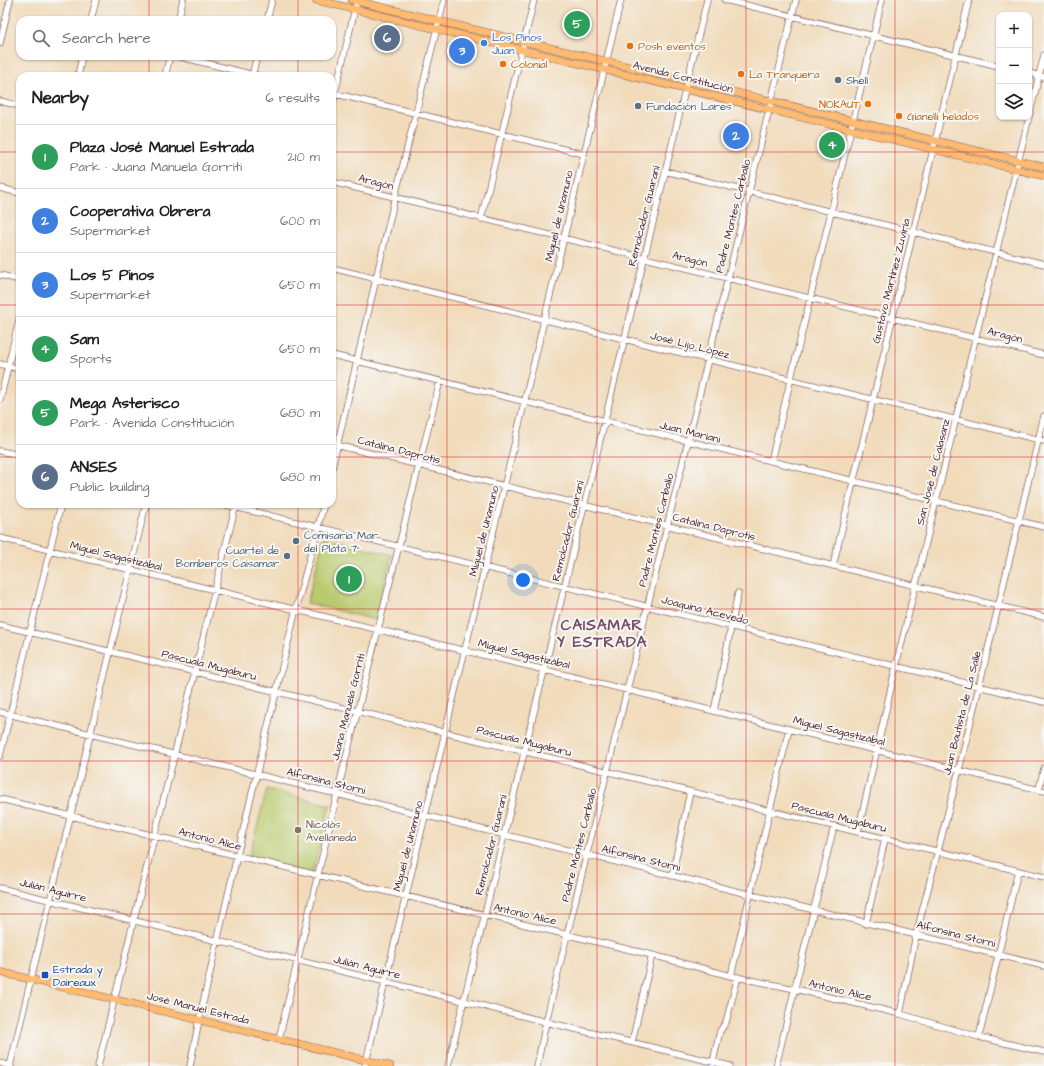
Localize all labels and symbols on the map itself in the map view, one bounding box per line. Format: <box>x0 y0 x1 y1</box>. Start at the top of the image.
pin: 5 <box>564 9 590 39</box>
pin: 6 <box>374 23 400 53</box>
place label: Los Pinos Juan <box>492 30 542 58</box>
pin: 3 <box>449 36 475 66</box>
marker: Los Pinos Juan <box>479 38 489 48</box>
place label: Posh eventos <box>638 39 706 54</box>
marker: Posh eventos <box>625 41 635 51</box>
place label: Colonial <box>511 57 548 72</box>
street label: Avenida Constitución <box>631 57 735 97</box>
marker: Colonial <box>498 59 508 69</box>
place label: La Tranquera <box>749 67 820 82</box>
marker: La Tranquera <box>736 69 746 79</box>
place label: Shell <box>846 73 868 88</box>
marker: Shell <box>833 75 843 85</box>
place label: NOKAUT <box>819 97 860 112</box>
place label: Fundación Lares <box>646 99 732 114</box>
marker: NOKAUT <box>863 99 873 109</box>
marker: Fundación Lares <box>633 101 643 111</box>
place label: Gianelli helados <box>907 109 979 124</box>
marker: Gianelli helados <box>894 111 904 121</box>
pin: 2 <box>723 121 749 151</box>
pin: 4 <box>819 130 845 160</box>
street label: Padre Montes Carballo <box>712 157 755 274</box>
street label: Remolcador Guaraní <box>624 164 664 268</box>
street label: Miguel de Unamuno <box>541 168 578 263</box>
street label: Aragón <box>356 170 396 195</box>
street label: Gustavo Martínez Zuviría <box>868 217 914 345</box>
street label: Aragón <box>670 247 710 272</box>
street label: Aragón <box>985 323 1025 348</box>
street label: José Lijo López <box>649 328 732 362</box>
street label: Juan Mariani <box>658 417 722 447</box>
street label: San José de Calasanz <box>913 417 954 527</box>
street label: Catalina Daprotis <box>356 432 443 468</box>
street label: Padre Montes Carballo <box>635 471 678 588</box>
street label: Remolcador Guaraní <box>548 479 588 583</box>
street label: Miguel de Unamuno <box>465 483 504 578</box>
street label: Catalina Daprotis <box>671 509 758 545</box>
place label: Comisaría Mar del Plata 7° <box>304 528 378 556</box>
marker: Comisaría Mar del Plata 7° <box>291 536 301 546</box>
street label: Miguel Sagastizábal <box>68 537 164 576</box>
place label: Cuartel de Bomberos Caisamar <box>176 543 279 571</box>
marker: Cuartel de Bomberos Caisamar <box>282 551 292 561</box>
pin: 1 <box>336 564 362 594</box>
your location <box>513 570 533 590</box>
street label: Joaquina Acevedo <box>660 592 751 628</box>
district label: CAISAMAR Y ESTRADA <box>557 615 647 653</box>
street label: Miguel Sagastizábal <box>476 635 572 674</box>
street label: Pascuala Mugaburu <box>160 646 258 685</box>
street label: Juan Bautista de La Salle <box>939 649 985 777</box>
street label: Juana Manuela Gorriti <box>327 652 369 762</box>
street label: Miguel Sagastizábal <box>791 712 887 751</box>
street label: Pascuala Mugaburu <box>475 722 573 761</box>
street label: Alfonsina Storni <box>285 764 367 798</box>
street label: Padre Montes Carballo <box>558 786 601 903</box>
street label: Remolcador Guaraní <box>471 793 511 897</box>
street label: Miguel de Unamuno <box>389 798 428 893</box>
street label: Pascuala Mugaburu <box>790 798 888 837</box>
place label: Nicolás Avellaneda <box>306 817 357 845</box>
street label: Antonio Alice <box>177 824 243 854</box>
marker: Nicolás Avellaneda <box>293 825 303 835</box>
street label: Alfonsina Storni <box>600 841 682 875</box>
street label: Julián Aguirre <box>18 874 88 907</box>
street label: Antonio Alice <box>492 899 558 929</box>
street label: Alfonsina Storni <box>915 917 997 951</box>
street label: Julián Aguirre <box>332 951 402 984</box>
place label: Estrada y Daireaux <box>53 962 103 990</box>
marker: Estrada y Daireaux <box>40 970 50 980</box>
street label: Antonio Alice <box>807 975 873 1005</box>
street label: José Manuel Estrada <box>145 988 251 1028</box>

